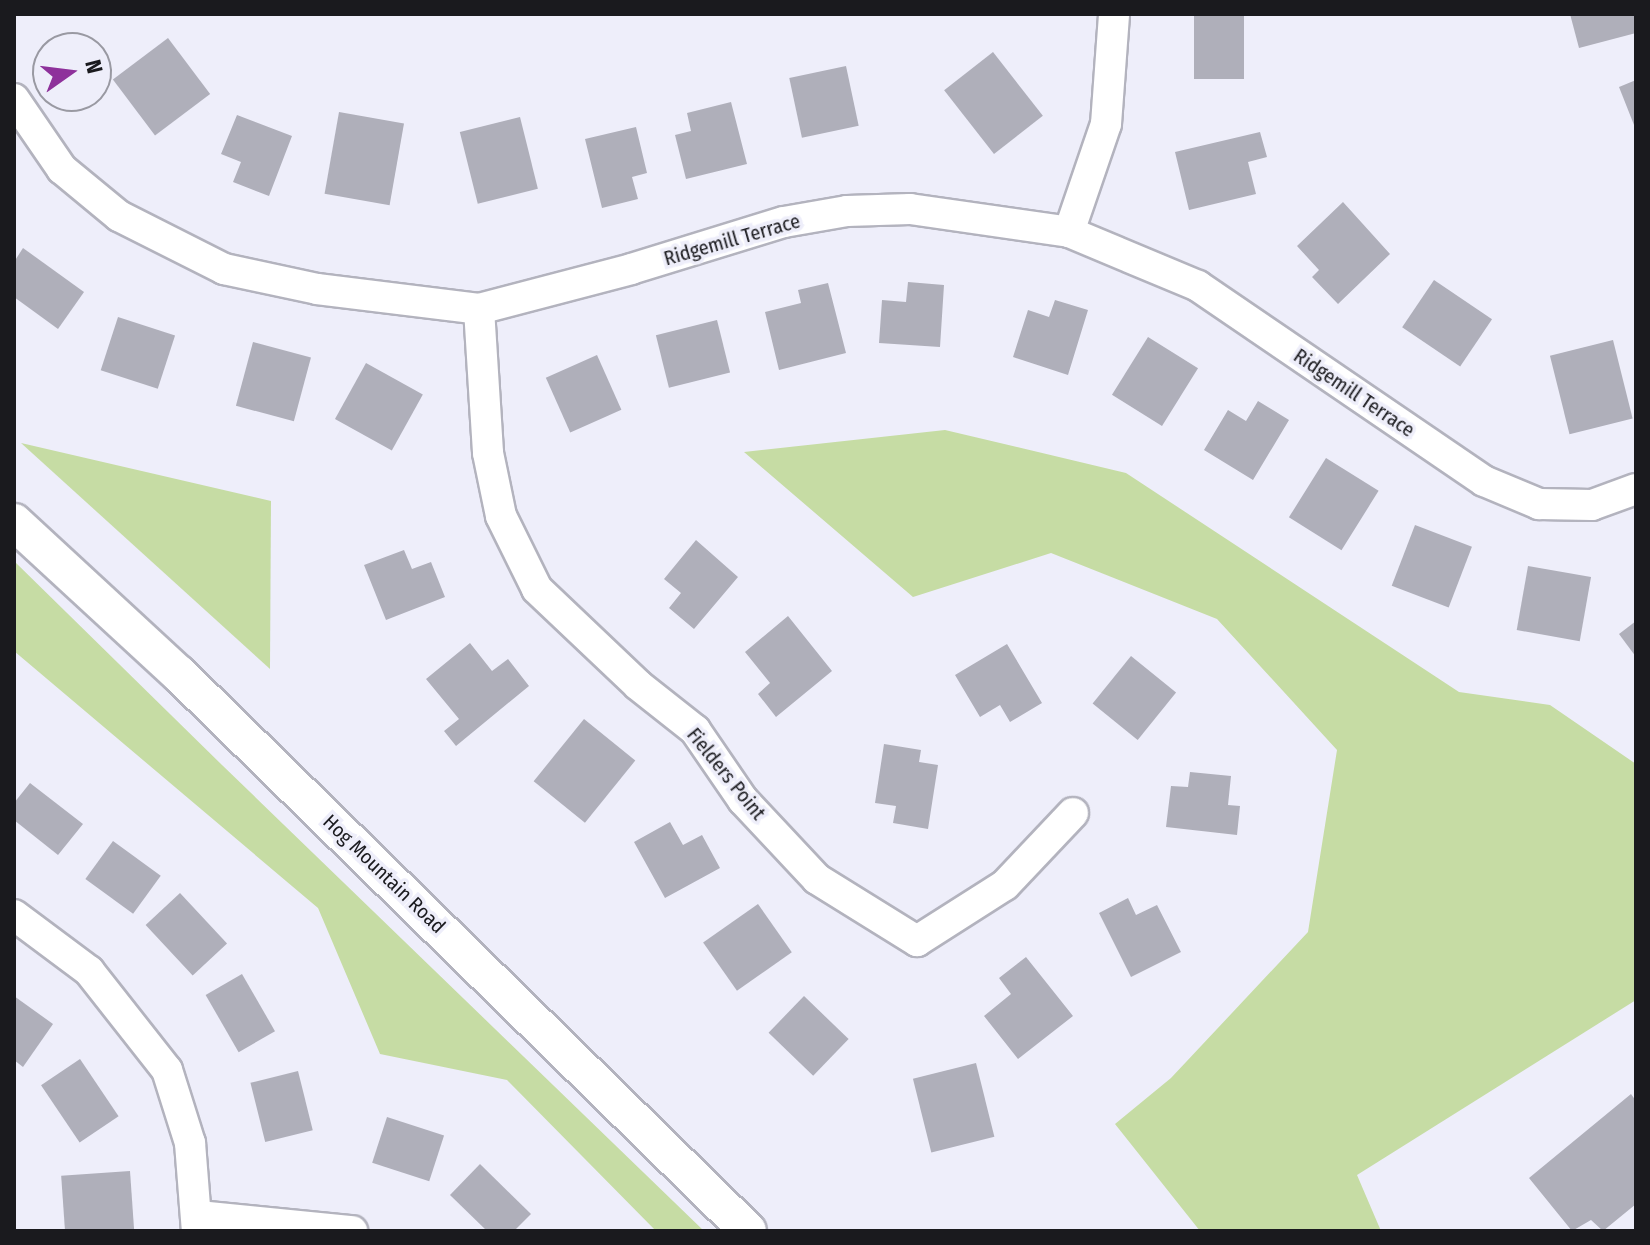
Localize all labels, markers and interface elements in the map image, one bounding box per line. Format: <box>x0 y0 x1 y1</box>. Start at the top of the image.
north arrow <box>32 32 112 112</box>
text: N <box>79 57 109 76</box>
street label: Ridgemill Terrace <box>661 209 803 271</box>
street label: Ridgemill Terrace <box>1289 344 1419 442</box>
street label: Fielders Point <box>682 723 770 825</box>
street label: Hog Mountain Road <box>318 810 450 938</box>

